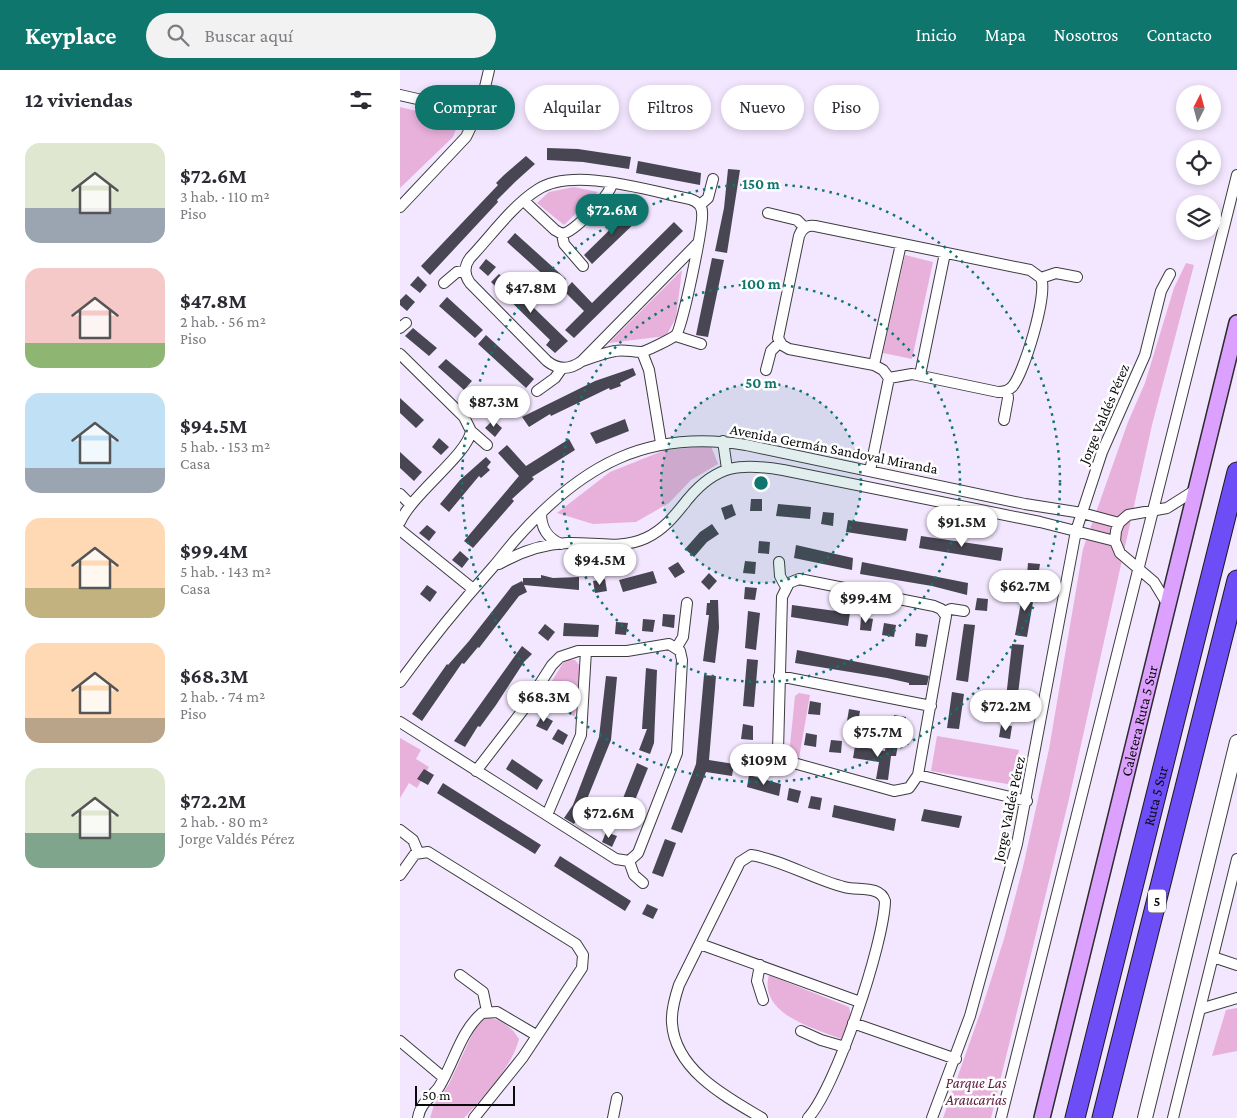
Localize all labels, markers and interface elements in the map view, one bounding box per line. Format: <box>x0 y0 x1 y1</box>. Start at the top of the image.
search box <box>146 13 496 58</box>
icon: search <box>164 21 192 49</box>
text: Keyplace <box>25 22 116 49</box>
text: Buscar aquí <box>204 25 293 46</box>
text: Inicio <box>916 25 957 45</box>
text: Mapa <box>985 25 1026 45</box>
text: Nosotros <box>1054 25 1118 45</box>
text: Contacto <box>1146 25 1212 45</box>
chip: Comprar <box>415 85 515 130</box>
chip: Alquilar <box>525 85 619 130</box>
chip: Filtros <box>629 85 711 130</box>
chip: Nuevo <box>721 85 804 130</box>
chip: Piso <box>814 85 879 130</box>
north arrow <box>1176 85 1221 130</box>
map controls <box>1176 85 1221 240</box>
icon: filters <box>347 86 375 114</box>
text: 12 viviendas <box>25 88 133 112</box>
button: locate <box>1176 140 1221 185</box>
icon: home <box>65 163 125 223</box>
text: $72.6M <box>180 164 247 188</box>
text: 150 m <box>742 176 780 192</box>
text: 3 hab. · 110 m² <box>180 188 270 205</box>
pin: $72.6M <box>571 194 653 236</box>
button: layers <box>1176 195 1221 240</box>
text: $72.6M <box>587 201 637 218</box>
text: Piso <box>180 205 206 222</box>
pin: $47.8M <box>490 272 572 314</box>
text: 100 m <box>741 276 781 292</box>
text: $47.8M <box>506 279 556 296</box>
icon: home <box>65 288 125 348</box>
text: $47.8M <box>180 289 247 313</box>
text: 2 hab. · 56 m² <box>180 313 266 330</box>
text: Piso <box>180 330 206 347</box>
street label: Jorge Valdés Pérez <box>1075 361 1133 469</box>
text: 50 m <box>745 375 777 391</box>
pin: $87.3M <box>453 386 535 428</box>
text: $87.3M <box>469 393 519 410</box>
icon: home <box>65 413 125 473</box>
text: $94.5M <box>180 414 247 438</box>
street label: Avenida Germán Sandoval Miranda <box>729 421 939 477</box>
text: 5 hab. · 153 m² <box>180 438 270 455</box>
text: Casa <box>180 455 210 472</box>
centre of rings <box>752 474 770 492</box>
pin: $91.5M <box>921 506 1003 548</box>
text: $91.5M <box>938 513 986 530</box>
icon: home <box>65 538 125 598</box>
text: $99.4M <box>180 539 248 563</box>
pin: $94.5M <box>559 544 641 586</box>
text: $94.5M <box>574 551 626 568</box>
text: 5 hab. · 143 m² <box>180 563 271 580</box>
pin: $62.7M <box>984 570 1066 612</box>
text: $62.7M <box>1000 577 1050 594</box>
text: Casa <box>180 580 210 597</box>
pin: $99.4M <box>825 582 907 624</box>
text: $99.4M <box>840 589 892 606</box>
icon: home <box>65 663 125 723</box>
street label: Caletera Ruta 5 Sur <box>1118 663 1161 778</box>
text: $68.3M <box>180 664 248 688</box>
pin: $68.3M <box>503 680 585 723</box>
text: 2 hab. · 74 m² <box>180 688 265 705</box>
text: $68.3M <box>518 688 570 705</box>
pin: $72.2M <box>965 690 1047 732</box>
text: $72.2M <box>981 697 1031 714</box>
text: Piso <box>180 705 206 722</box>
pin: $75.7M <box>837 716 919 758</box>
text: $75.7M <box>854 723 902 740</box>
pin: $109M <box>729 744 799 786</box>
text: $109M <box>741 751 787 768</box>
street label: Jorge Valdés Pérez <box>990 755 1029 865</box>
street label: Ruta 5 Sur <box>1141 764 1171 828</box>
icon: home <box>65 788 125 848</box>
text: $72.2M <box>180 789 246 813</box>
pin: $72.6M <box>568 796 650 839</box>
text: $72.6M <box>584 804 634 821</box>
text: 2 hab. · 80 m² <box>180 813 268 830</box>
text: Jorge Valdés Pérez <box>180 830 294 847</box>
road number: 5 <box>1148 889 1166 912</box>
park label: Parque Las Araucarias <box>944 1075 1007 1108</box>
scale bar <box>415 1083 515 1106</box>
text: 50 m <box>422 1087 450 1103</box>

